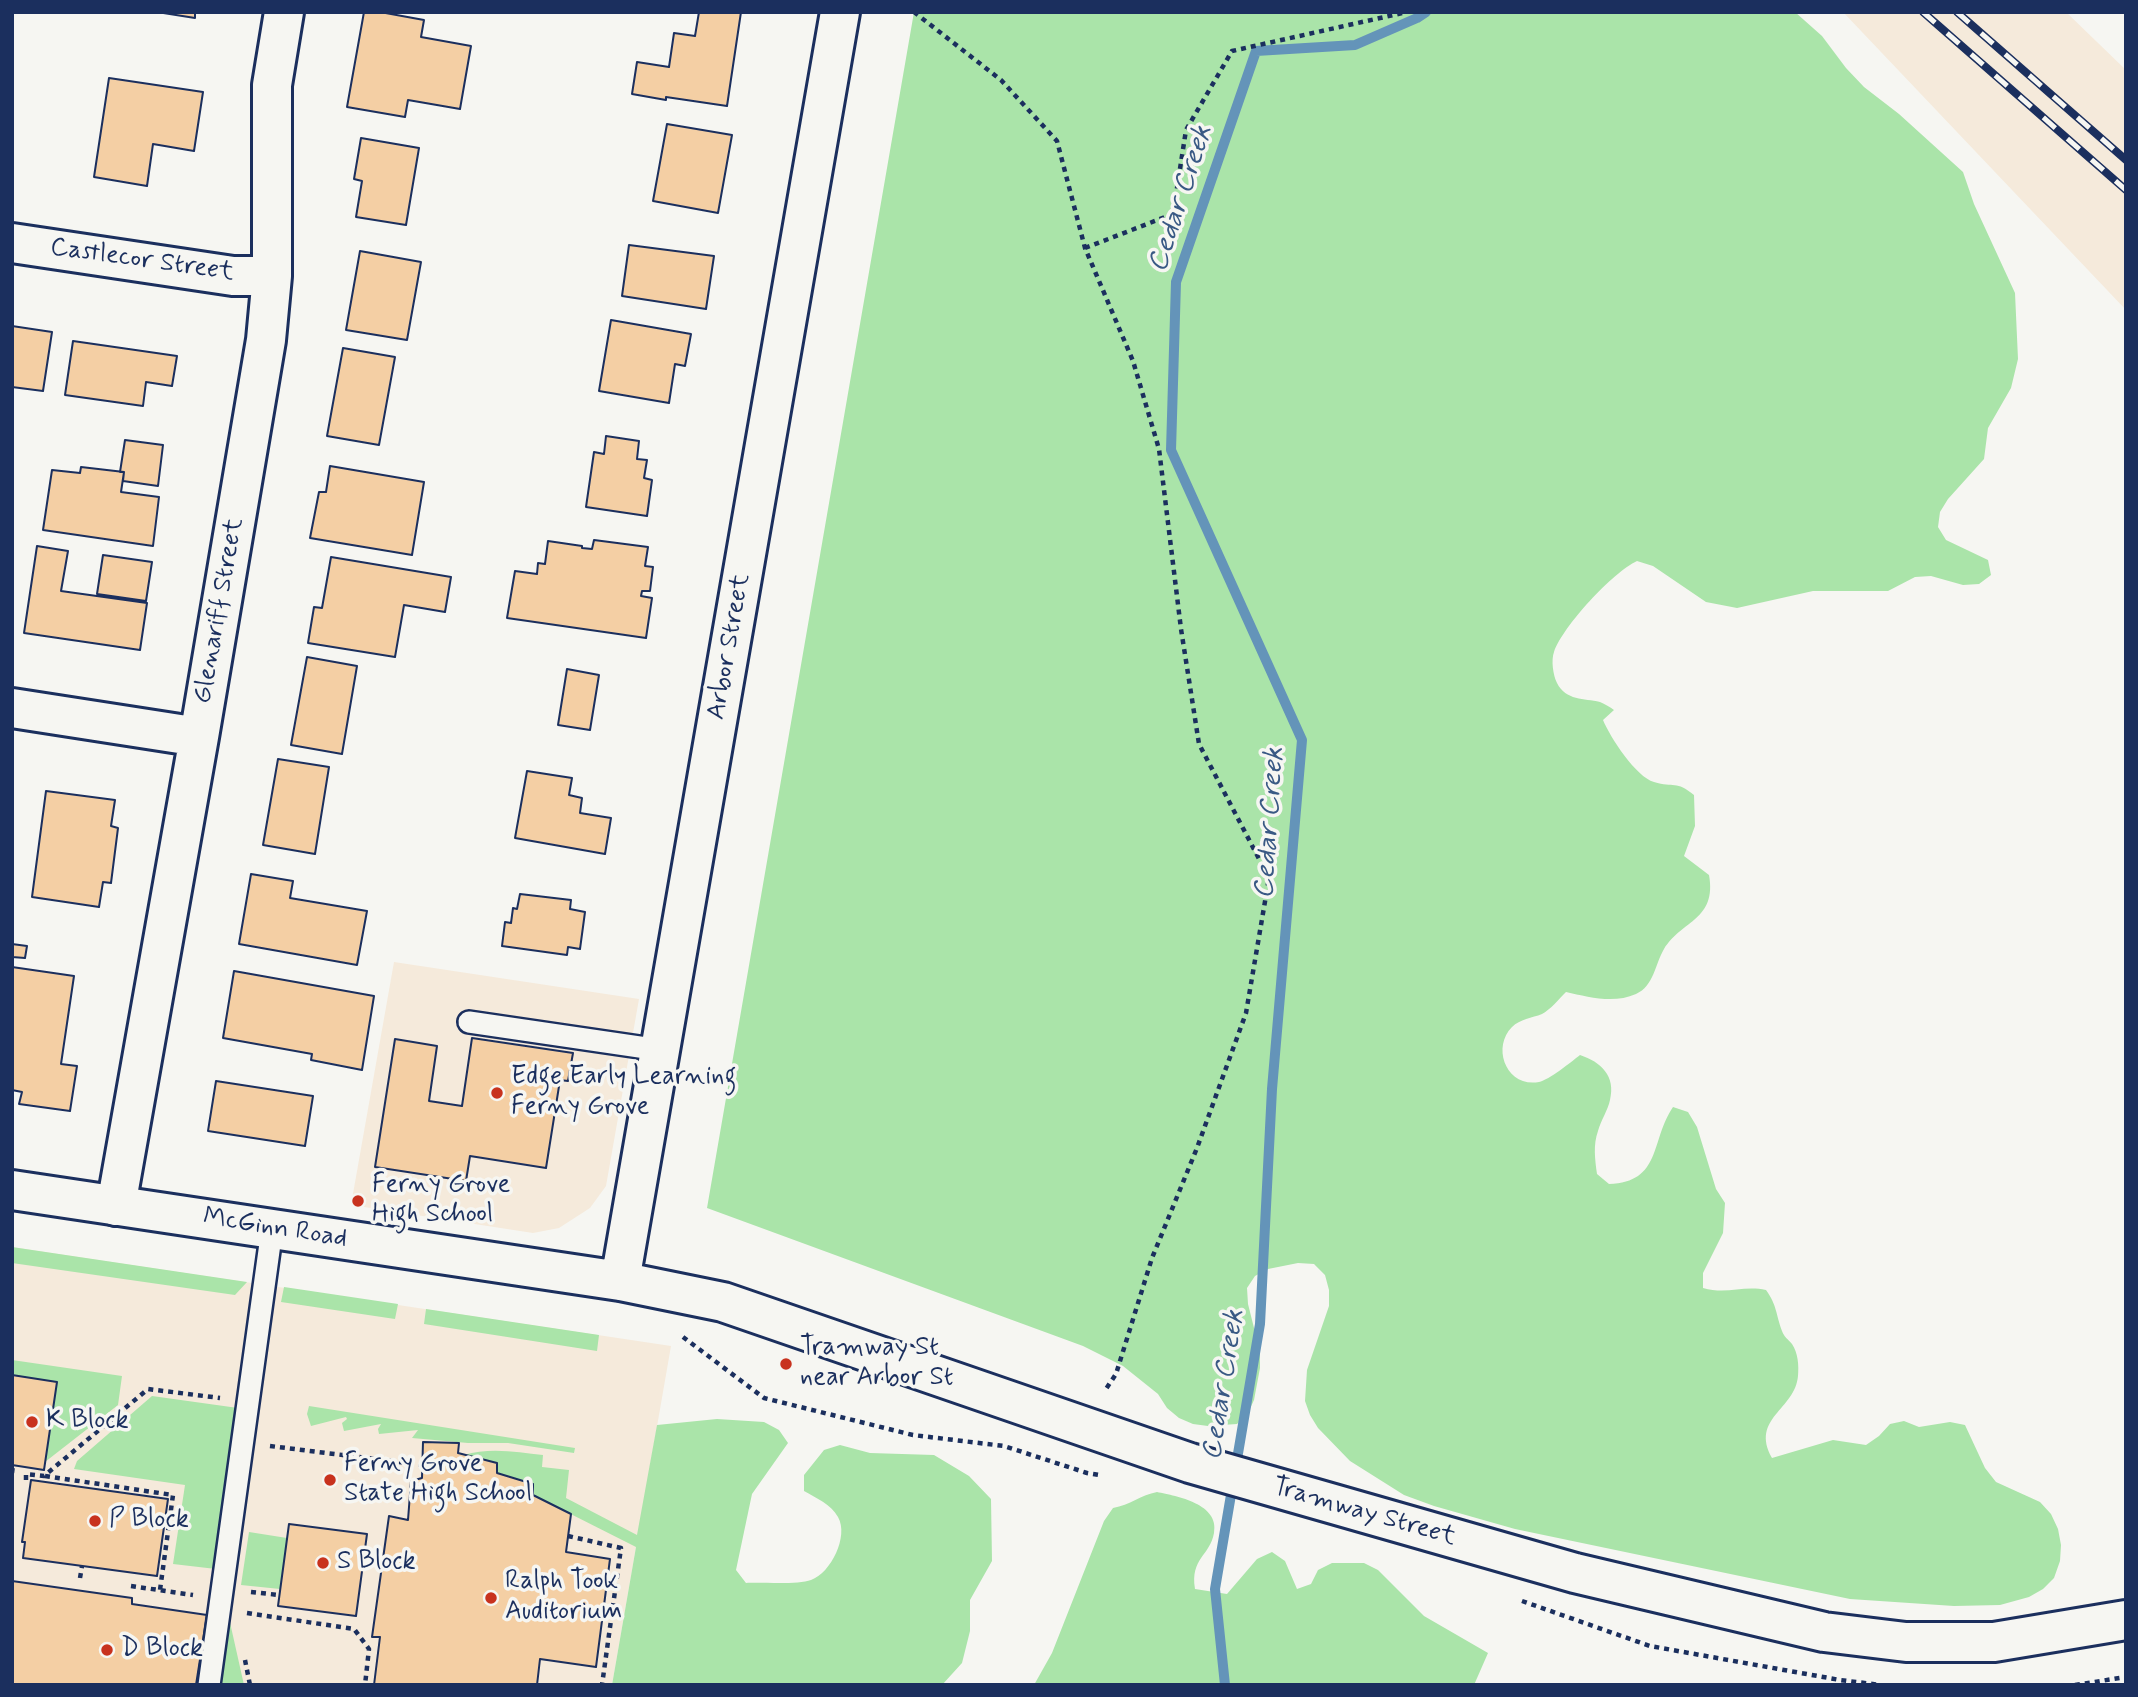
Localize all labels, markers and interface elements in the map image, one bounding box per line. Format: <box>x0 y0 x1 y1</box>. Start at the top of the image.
water label: Cedar Creek <box>1143 121 1221 277</box>
street label: Castlecor Street <box>48 233 236 289</box>
street label: Glenariff Street <box>188 516 252 706</box>
street label: Arbor Street <box>702 572 758 722</box>
water label: Cedar Creek <box>1249 746 1293 900</box>
place label: Edge Early Learning Ferny Grove <box>511 1062 736 1124</box>
marker: Edge Early Learning Ferny Grove <box>489 1085 505 1101</box>
place label: Ferny Grove High School <box>372 1170 510 1232</box>
marker: Ferny Grove High School <box>350 1193 366 1209</box>
street label: McGinn Road <box>201 1202 349 1256</box>
water label: Cedar Creek <box>1197 1307 1253 1463</box>
place label: Tramway St near Arbor St <box>800 1333 954 1394</box>
marker: Tramway St near Arbor St <box>778 1356 794 1372</box>
place label: K Block <box>46 1406 129 1438</box>
marker: K Block <box>24 1414 40 1430</box>
place label: Ferny Grove State High School <box>344 1449 532 1510</box>
marker: Ferny Grove State High School <box>322 1472 338 1488</box>
street label: Tramway Street <box>1269 1472 1459 1554</box>
place label: P Block <box>109 1505 189 1537</box>
marker: P Block <box>87 1513 103 1529</box>
place label: S Block <box>337 1547 416 1579</box>
marker: S Block <box>315 1555 331 1571</box>
place label: Ralph Took Auditorium <box>505 1567 622 1628</box>
marker: Ralph Took Auditorium <box>483 1590 499 1606</box>
place label: D Block <box>121 1634 203 1666</box>
marker: D Block <box>99 1642 115 1658</box>

